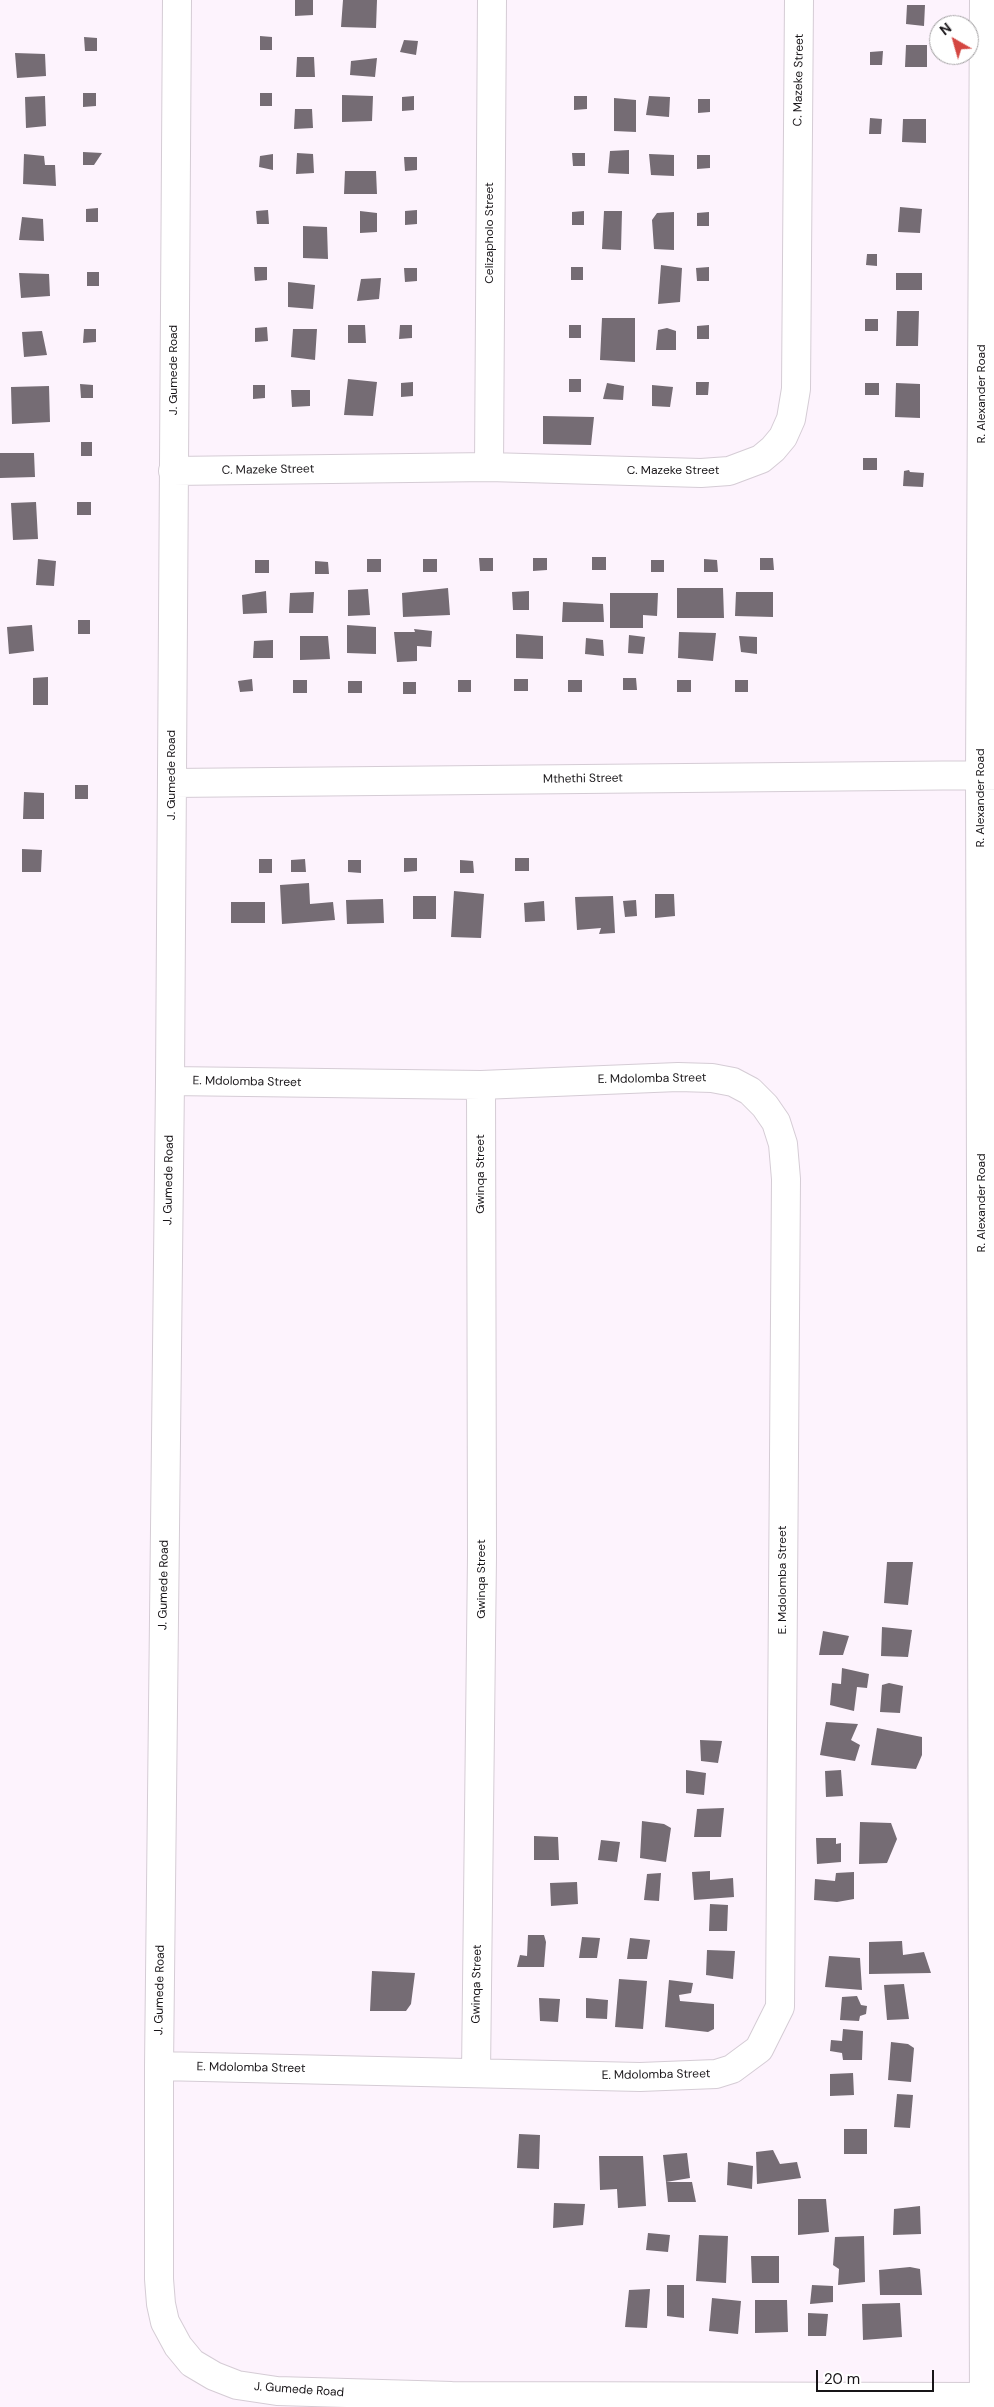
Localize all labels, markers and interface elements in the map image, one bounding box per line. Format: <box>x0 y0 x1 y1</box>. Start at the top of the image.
north arrow <box>929 15 979 65</box>
text: N <box>936 19 955 39</box>
street label: C. Mazeke Street <box>791 34 807 126</box>
street label: Celizapholo Street <box>483 182 497 284</box>
street label: J. Gumede Road <box>167 325 181 415</box>
street label: R. Alexander Road <box>975 344 989 444</box>
street label: C. Mazeke Street <box>222 462 314 478</box>
street label: C. Mazeke Street <box>627 464 719 478</box>
street label: J. Gumede Road <box>165 730 179 820</box>
street label: R. Alexander Road <box>974 748 988 848</box>
street label: Mthethi Street <box>543 771 623 787</box>
street label: E. Mdolomba Street <box>597 1071 707 1087</box>
street label: E. Mdolomba Street <box>192 1074 302 1090</box>
street label: Gwinqa Street <box>474 1134 488 1214</box>
street label: J. Gumede Road <box>161 1135 177 1225</box>
street label: R. Alexander Road <box>975 1153 989 1253</box>
street label: E. Mdolomba Street <box>776 1526 790 1634</box>
street label: Gwinqa Street <box>475 1539 489 1619</box>
street label: J. Gumede Road <box>156 1540 172 1630</box>
street label: Gwinqa Street <box>469 1944 485 2024</box>
street label: J. Gumede Road <box>152 1945 168 2035</box>
street label: E. Mdolomba Street <box>196 2060 306 2076</box>
street label: E. Mdolomba Street <box>601 2067 711 2083</box>
scale bar <box>819 2360 936 2392</box>
text: 20 m <box>824 2369 860 2389</box>
street label: J. Gumede Road <box>253 2380 345 2400</box>

